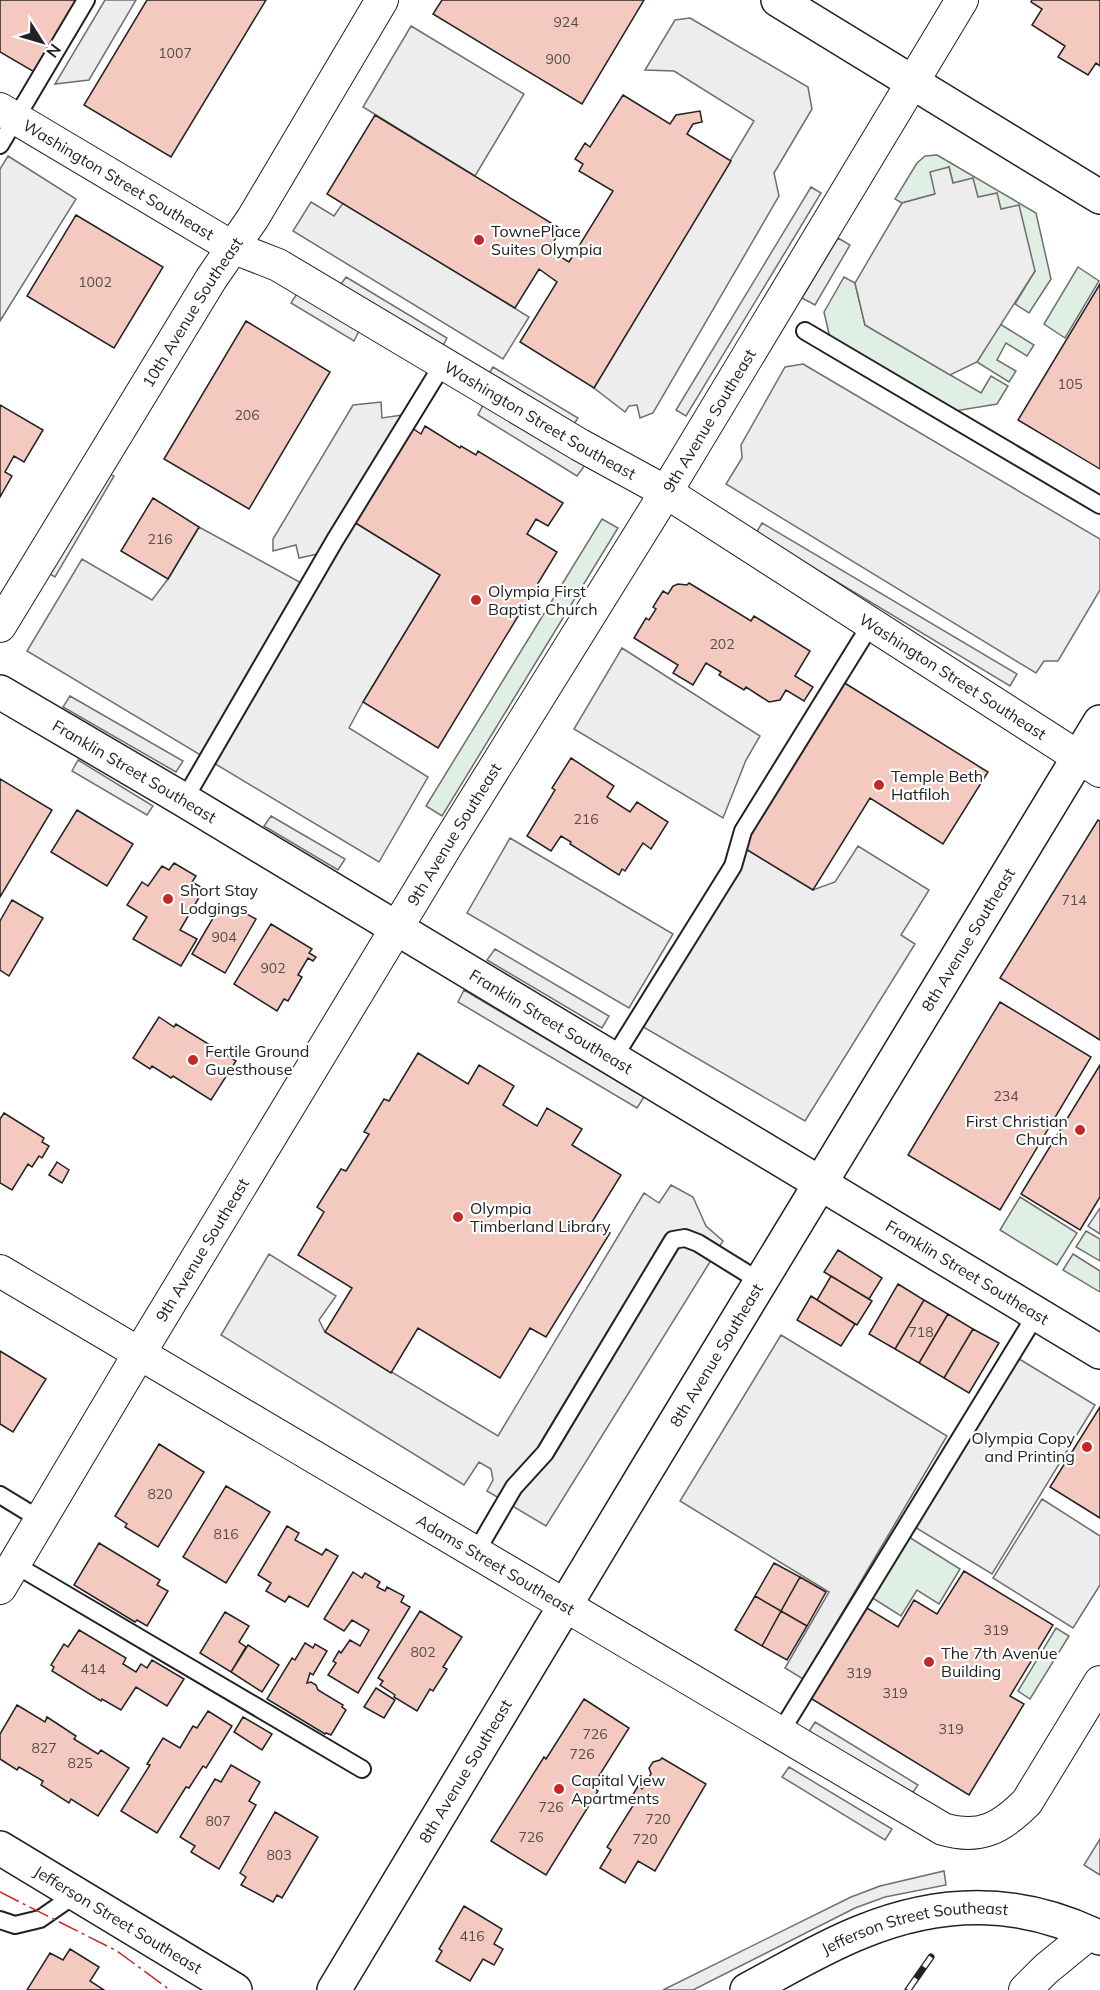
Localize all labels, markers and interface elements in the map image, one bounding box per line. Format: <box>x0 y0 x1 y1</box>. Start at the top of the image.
north arrow <box>12 12 72 72</box>
house number: 924 <box>553 13 579 31</box>
text: N <box>42 40 66 62</box>
house number: 1007 <box>158 44 192 62</box>
house number: 900 <box>545 50 571 68</box>
street label: Washington Street Southeast <box>20 115 218 244</box>
place label: TownePlace Suites Olympia <box>491 221 602 259</box>
street label: 10th Avenue Southeast <box>138 233 247 391</box>
marker: TownePlace Suites Olympia <box>472 233 486 247</box>
house number: 1002 <box>78 273 112 291</box>
street label: 9th Avenue Southeast <box>658 345 760 496</box>
street label: Washington Street Southeast <box>441 356 640 484</box>
house number: 105 <box>1057 375 1083 393</box>
house number: 206 <box>234 406 260 424</box>
house number: 216 <box>147 530 173 548</box>
place label: Olympia First Baptist Church <box>488 581 598 619</box>
marker: Olympia First Baptist Church <box>469 593 483 607</box>
street label: Washington Street Southeast <box>856 609 1051 744</box>
house number: 202 <box>709 635 735 653</box>
street label: Franklin Street Southeast <box>49 715 220 827</box>
street label: 9th Avenue Southeast <box>403 759 506 909</box>
place label: Temple Beth Hatfiloh <box>891 766 983 804</box>
marker: Temple Beth Hatfiloh <box>872 778 886 792</box>
house number: 216 <box>573 810 599 828</box>
street label: 8th Avenue Southeast <box>917 864 1019 1015</box>
place label: Short Stay Lodgings <box>180 880 259 918</box>
house number: 714 <box>1061 891 1087 909</box>
marker: Short Stay Lodgings <box>161 892 175 906</box>
house number: 904 <box>211 928 237 946</box>
house number: 902 <box>260 959 286 977</box>
street label: Franklin Street Southeast <box>466 965 637 1078</box>
place label: Fertile Ground Guesthouse <box>205 1041 309 1079</box>
marker: Fertile Ground Guesthouse <box>186 1053 200 1067</box>
house number: 234 <box>993 1087 1019 1105</box>
place label: First Christian Church <box>966 1111 1068 1149</box>
marker: First Christian Church <box>1073 1123 1087 1137</box>
street label: 9th Avenue Southeast <box>151 1174 253 1325</box>
place label: Olympia Timberland Library <box>470 1198 611 1236</box>
marker: Olympia Timberland Library <box>451 1210 465 1224</box>
street label: Franklin Street Southeast <box>882 1215 1053 1329</box>
street label: 8th Avenue Southeast <box>665 1279 767 1430</box>
house number: 718 <box>908 1323 934 1341</box>
place label: Olympia Copy and Printing <box>972 1428 1076 1466</box>
marker: Olympia Copy and Printing <box>1080 1440 1094 1454</box>
house number: 820 <box>147 1485 173 1503</box>
street label: Adams Street Southeast <box>413 1510 579 1619</box>
house number: 816 <box>213 1525 239 1543</box>
house number: 319 <box>983 1621 1009 1639</box>
house number: 802 <box>410 1643 436 1661</box>
place label: The 7th Avenue Building <box>941 1643 1057 1681</box>
marker: The 7th Avenue Building <box>922 1655 936 1669</box>
house number: 414 <box>80 1660 106 1678</box>
house number: 319 <box>846 1664 872 1682</box>
house number: 319 <box>882 1684 908 1702</box>
street label: 8th Avenue Southeast <box>414 1695 516 1847</box>
house number: 319 <box>938 1720 964 1738</box>
house number: 726 <box>582 1725 608 1743</box>
house number: 827 <box>31 1739 57 1757</box>
house number: 726 <box>569 1745 595 1763</box>
house number: 825 <box>67 1754 93 1772</box>
place label: Capital View Apartments <box>571 1770 665 1808</box>
marker: Capital View Apartments <box>552 1782 566 1796</box>
house number: 726 <box>538 1798 564 1816</box>
house number: 720 <box>645 1810 671 1828</box>
house number: 807 <box>205 1812 231 1830</box>
house number: 726 <box>518 1828 544 1846</box>
house number: 720 <box>632 1830 658 1848</box>
house number: 803 <box>266 1846 292 1864</box>
street label: Jefferson Street Southeast <box>30 1861 206 1978</box>
street label: Jefferson Street Southeast <box>818 1898 1010 1959</box>
house number: 416 <box>459 1927 485 1945</box>

